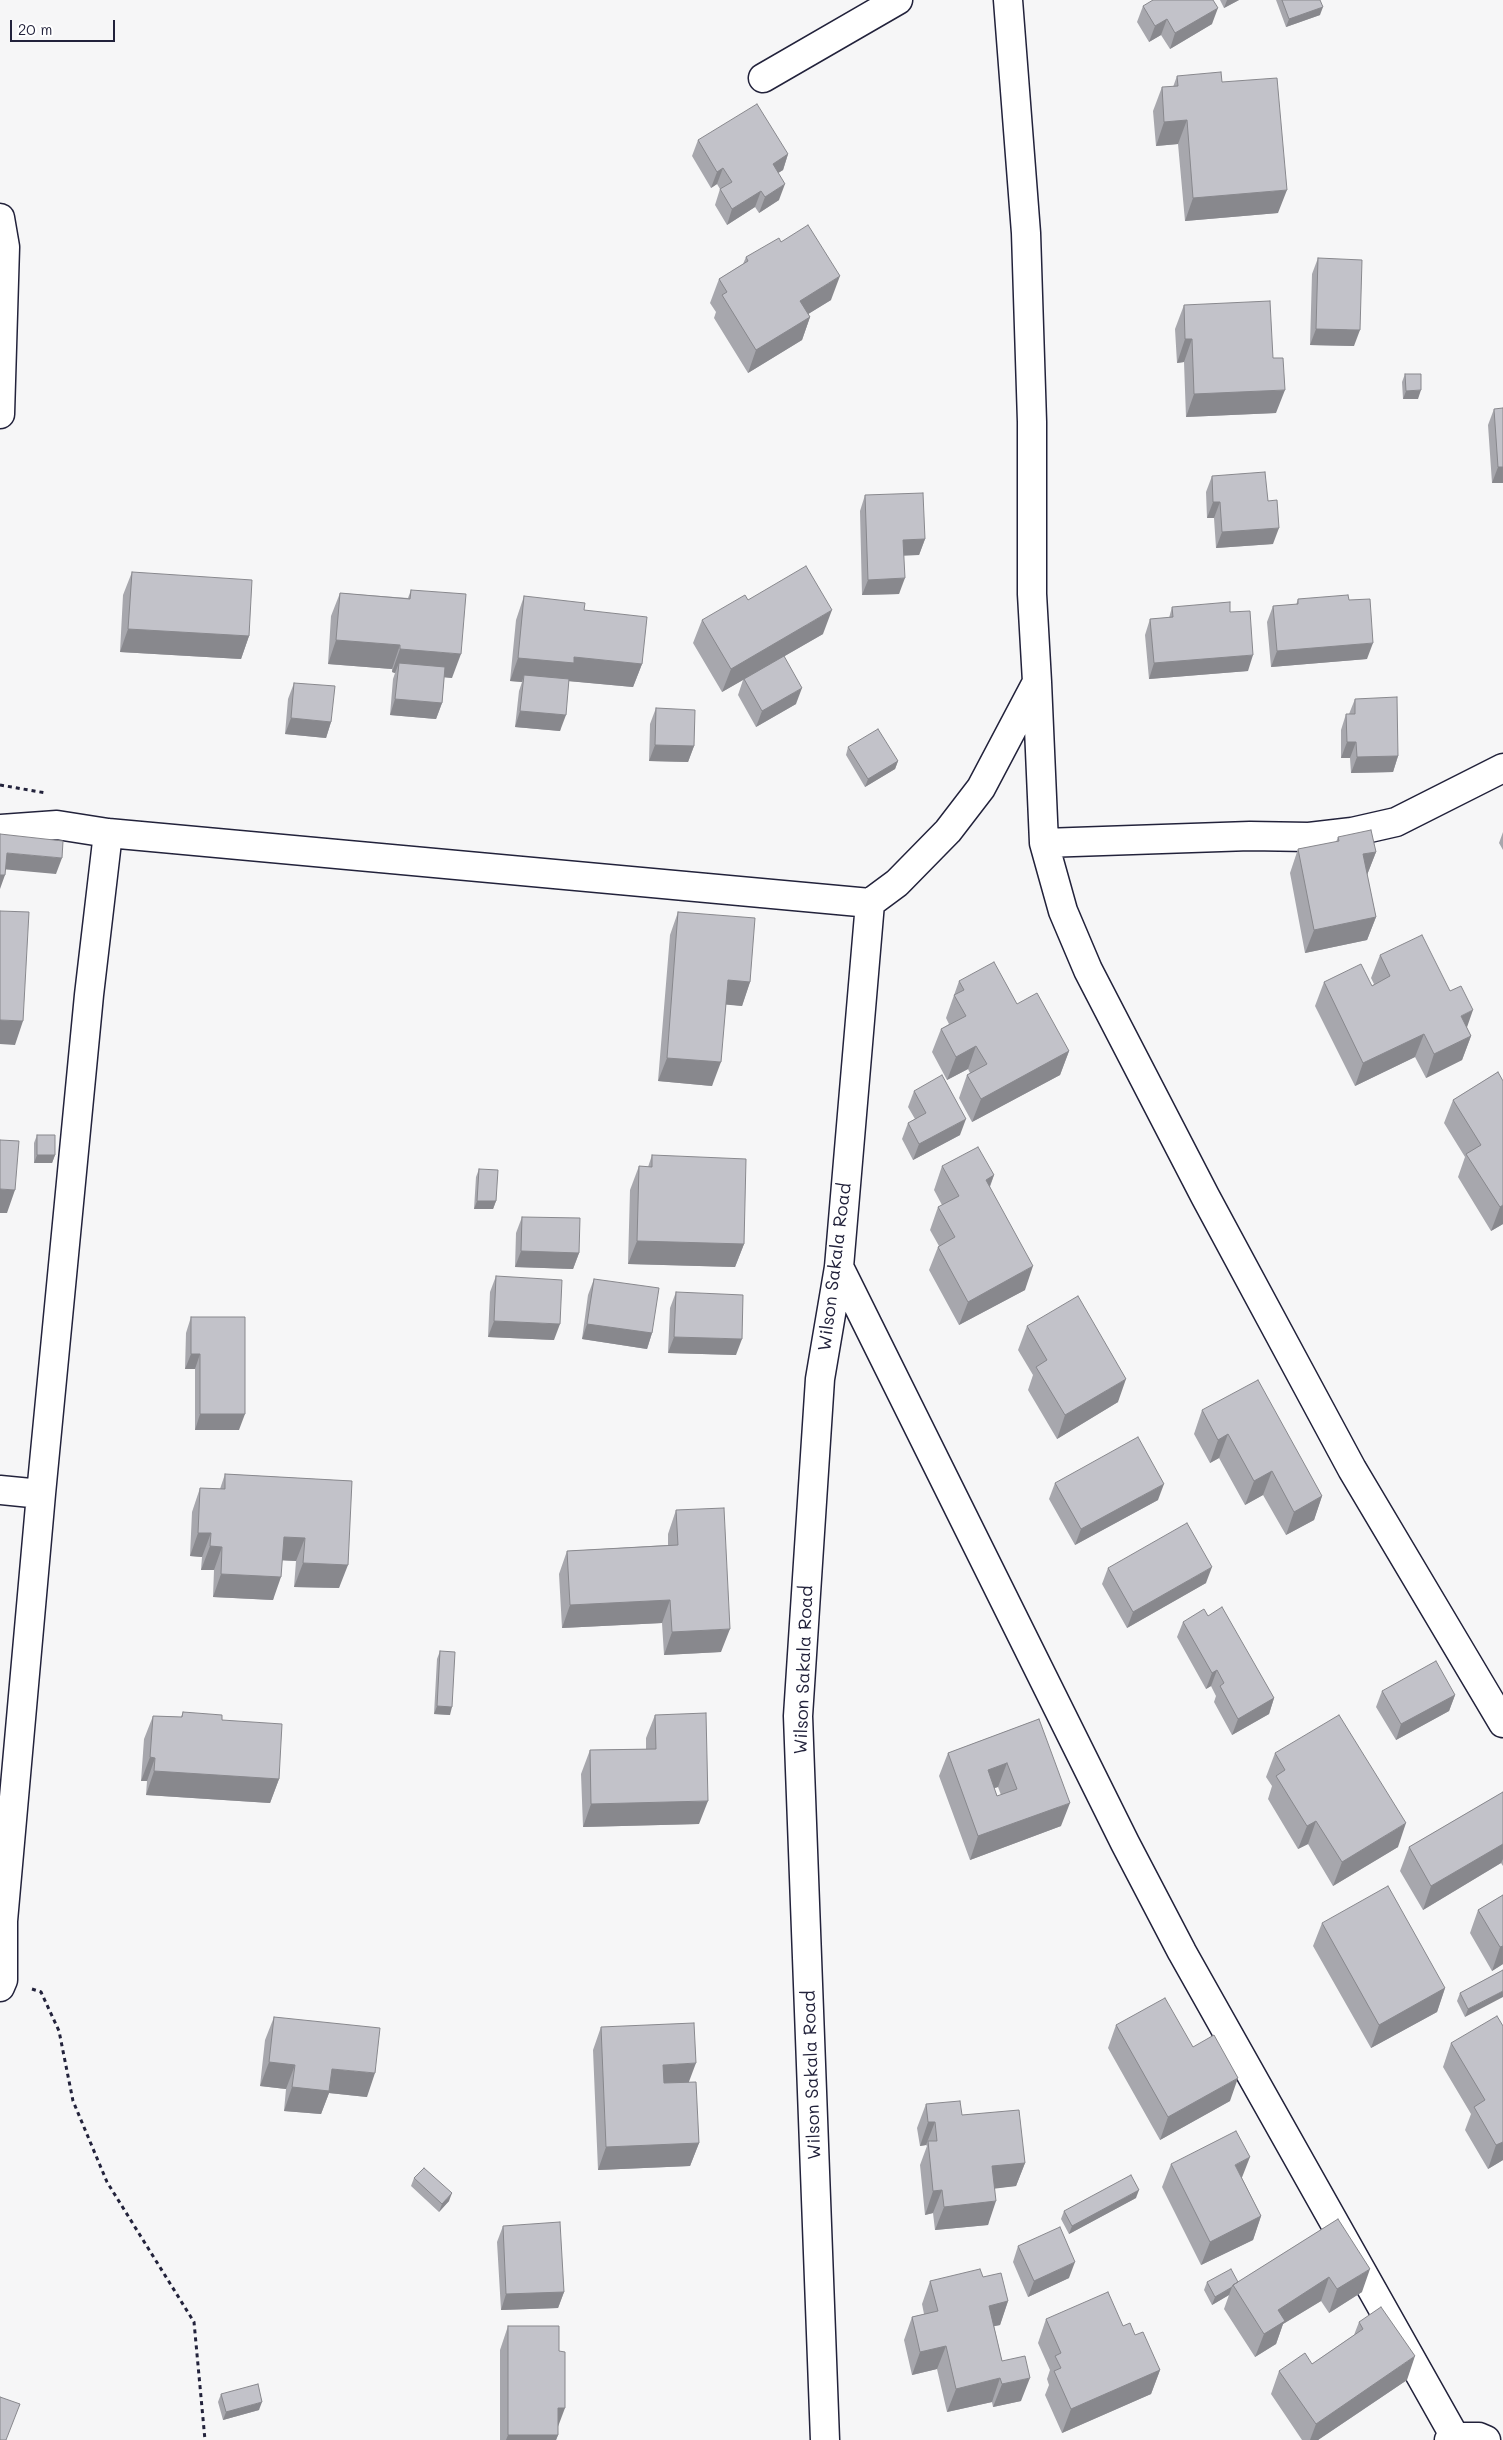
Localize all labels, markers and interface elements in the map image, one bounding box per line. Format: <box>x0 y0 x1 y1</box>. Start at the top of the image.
scale bar <box>12 10 118 42</box>
text: 20 m <box>18 19 52 39</box>
street label: Wilson Sakala Road <box>814 1182 856 1352</box>
street label: Wilson Sakala Road <box>790 1585 818 1755</box>
street label: Wilson Sakala Road <box>798 1990 826 2160</box>

